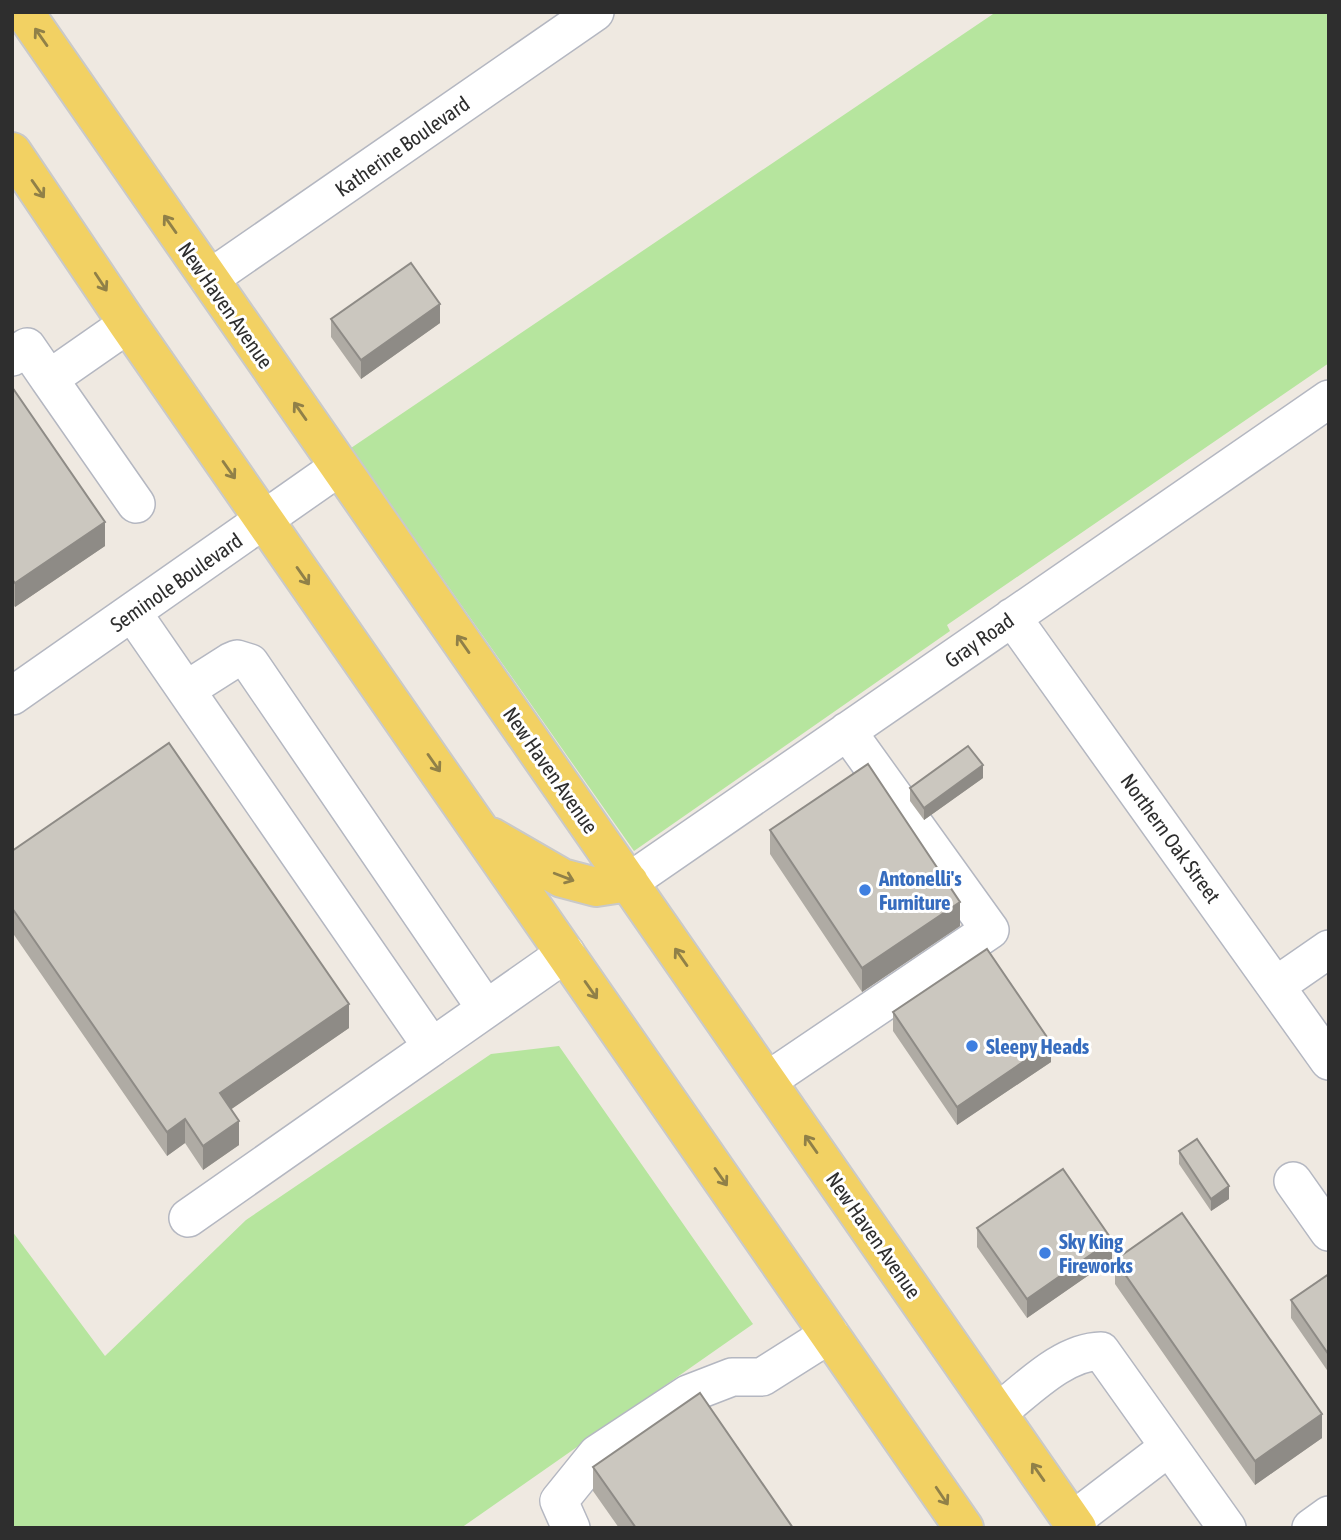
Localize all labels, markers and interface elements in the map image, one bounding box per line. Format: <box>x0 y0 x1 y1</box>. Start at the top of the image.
one-way arrow <box>34 28 48 47</box>
street label: Katherine Boulevard <box>330 91 474 201</box>
one-way arrow <box>31 179 45 198</box>
one-way arrow <box>163 215 177 234</box>
street label: New Haven Avenue <box>174 237 278 373</box>
one-way arrow <box>93 272 108 291</box>
one-way arrow <box>293 402 307 421</box>
one-way arrow <box>222 460 236 479</box>
street label: Seminole Boulevard <box>106 528 246 636</box>
one-way arrow <box>296 566 310 585</box>
street label: Gray Road <box>940 608 1018 672</box>
one-way arrow <box>456 635 470 654</box>
street label: New Haven Avenue <box>499 702 603 838</box>
one-way arrow <box>427 753 441 772</box>
street label: Northern Oak Street <box>1116 769 1226 907</box>
place label: Antonelli's Furniture <box>878 866 962 914</box>
one-way arrow <box>553 871 575 884</box>
marker: Antonelli's Furniture <box>857 882 873 898</box>
one-way arrow <box>674 948 688 967</box>
one-way arrow <box>584 980 599 999</box>
place label: Sleepy Heads <box>986 1034 1090 1058</box>
marker: Sleepy Heads <box>964 1038 980 1054</box>
one-way arrow <box>804 1135 818 1154</box>
one-way arrow <box>714 1167 728 1186</box>
street label: New Haven Avenue <box>822 1167 926 1303</box>
place label: Sky King Fireworks <box>1059 1229 1133 1277</box>
marker: Sky King Fireworks <box>1037 1245 1053 1261</box>
one-way arrow <box>1031 1463 1045 1482</box>
one-way arrow <box>935 1486 949 1505</box>

